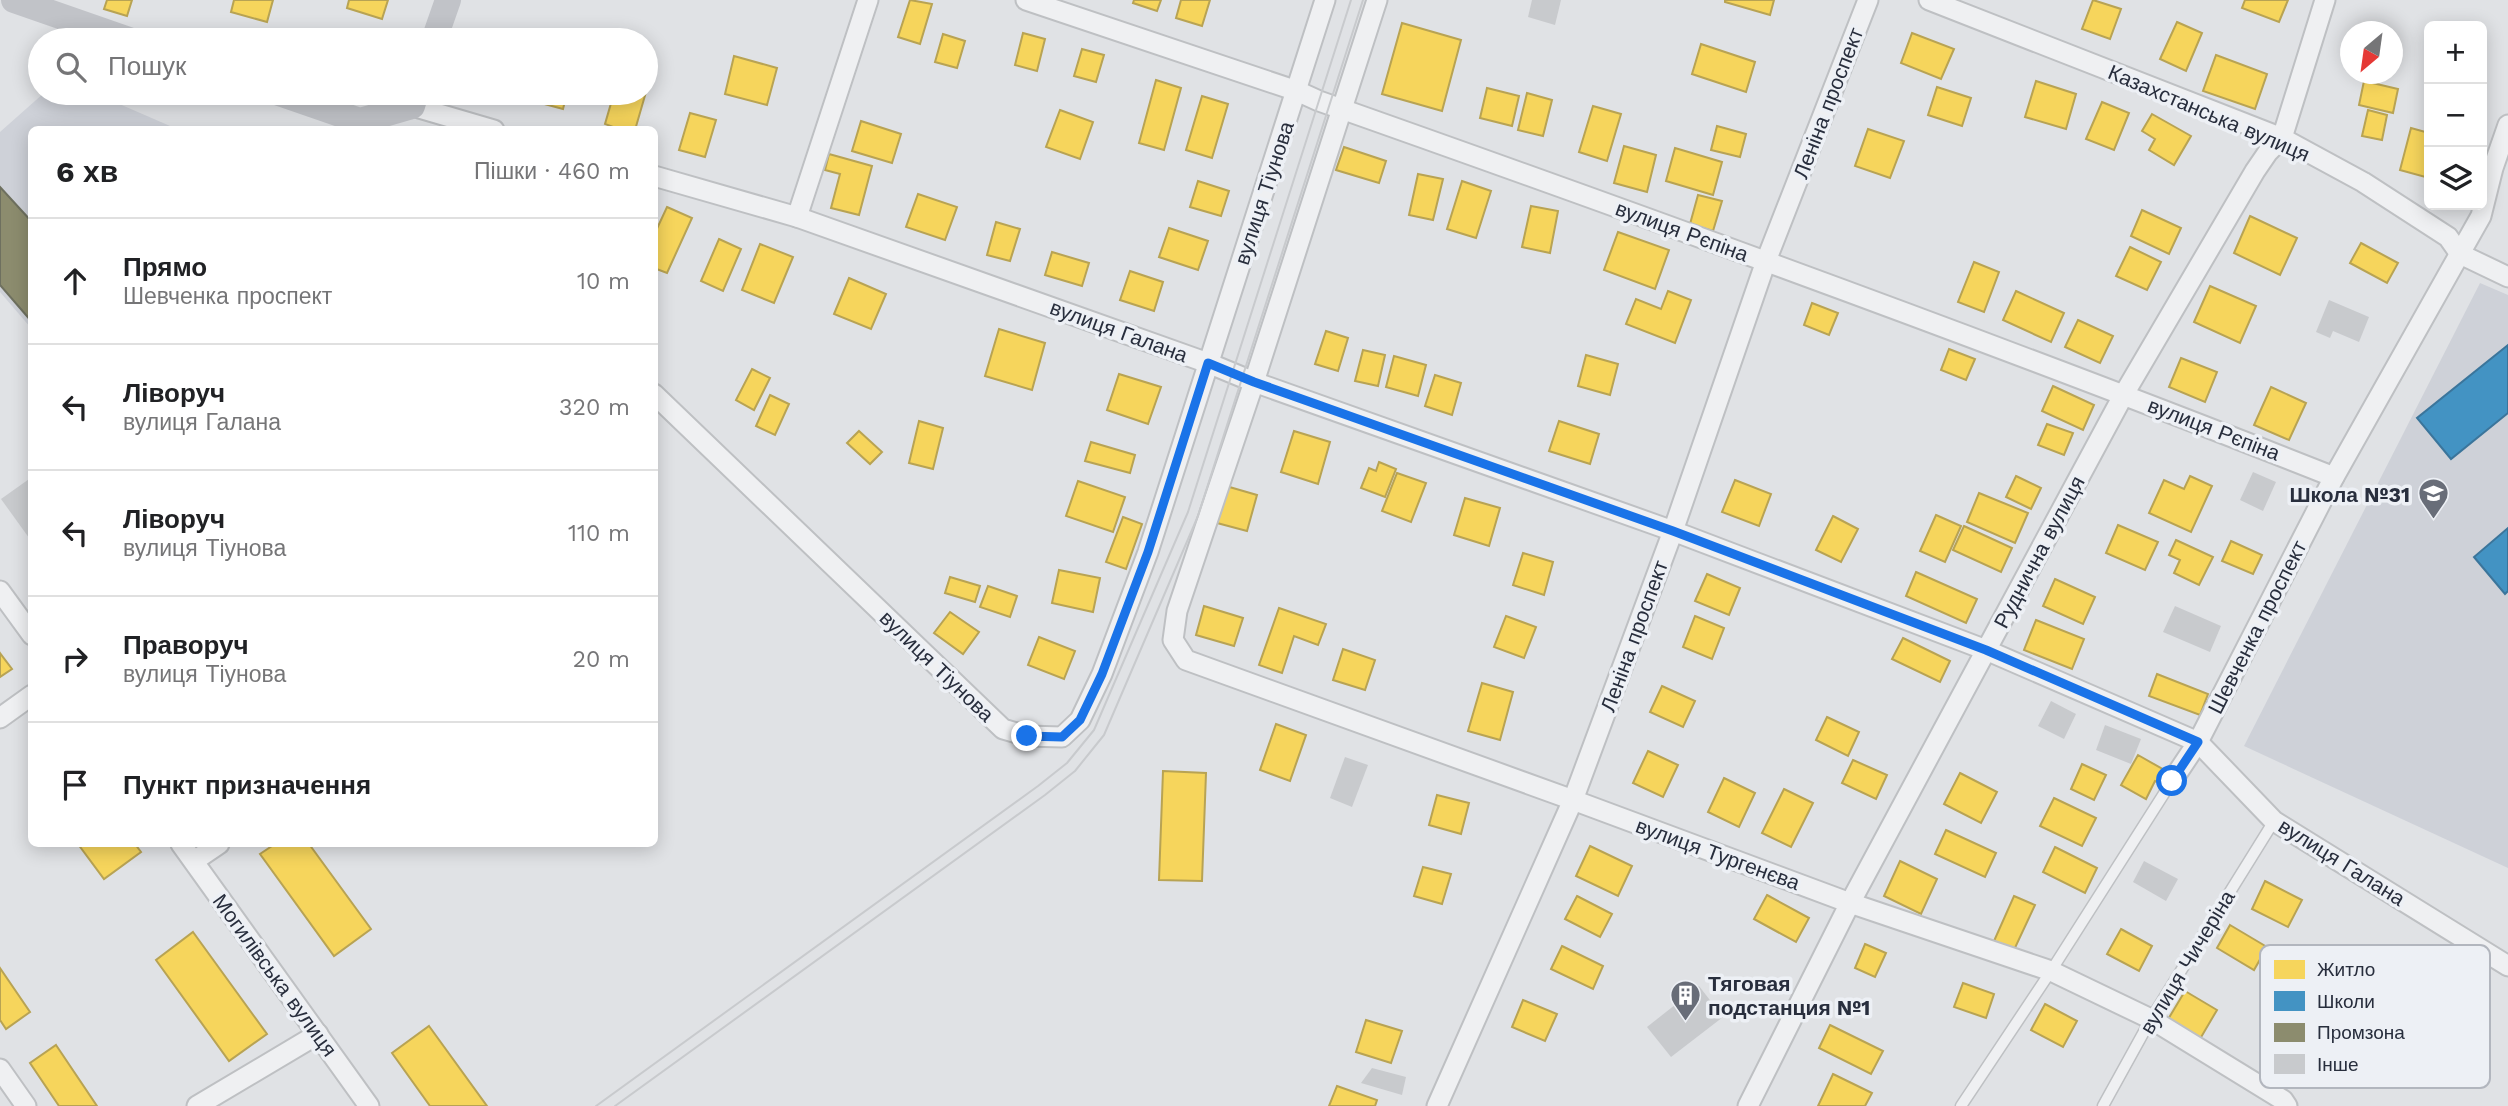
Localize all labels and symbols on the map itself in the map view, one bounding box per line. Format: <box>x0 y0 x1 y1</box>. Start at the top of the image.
north arrow <box>2340 21 2403 84</box>
street label: Леніна проспект <box>1788 24 1868 182</box>
street label: Казахстанська вулиця <box>2104 59 2314 167</box>
street label: вулиця Тіунова <box>1229 118 1299 268</box>
street label: вулиця Рєпіна <box>1612 195 1752 267</box>
street label: вулиця Галана <box>1047 295 1191 368</box>
street label: вулиця Рєпіна <box>2144 392 2284 466</box>
street label: Руднична вулиця <box>1988 472 2090 632</box>
school or university icon: Школа №31 <box>2416 477 2450 521</box>
place label: Школа №31 <box>2289 482 2410 507</box>
street label: Шевченка проспект <box>2202 536 2312 718</box>
street label: Леніна проспект <box>1595 556 1673 715</box>
street label: вулиця Тіунова <box>875 605 1000 727</box>
route end <box>1011 720 1042 751</box>
route start <box>2156 765 2187 796</box>
street label: вулиця Тургенєва <box>1633 813 1804 895</box>
street label: вулиця Галана <box>2274 813 2410 911</box>
street label: вулиця Чичеріна <box>2134 885 2240 1038</box>
street label: Могилівська вулиця <box>208 889 342 1061</box>
legend <box>2260 945 2490 1088</box>
text: Житло <box>2317 958 2375 981</box>
place label: Тяговая подстанция №1 <box>1708 971 1870 1020</box>
building icon: Тяговая подстанция №1 <box>1668 978 1702 1022</box>
text: Школи <box>2317 990 2375 1013</box>
text: Промзона <box>2317 1021 2405 1044</box>
text: Інше <box>2317 1053 2359 1076</box>

